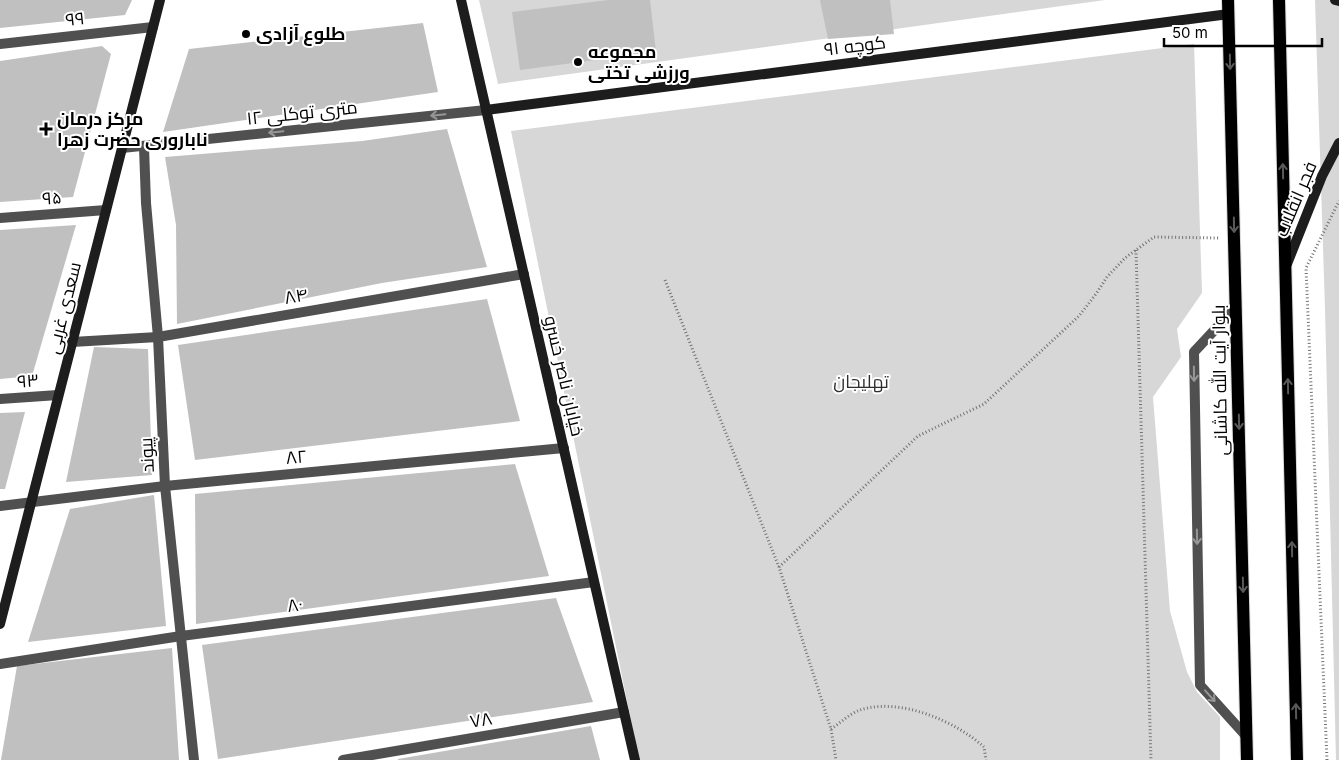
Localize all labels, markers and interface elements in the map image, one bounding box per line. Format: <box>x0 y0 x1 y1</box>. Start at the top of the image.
street label: ۹۹ <box>65 7 85 30</box>
scale bar <box>1164 15 1322 47</box>
place label: طلوع آزادی <box>256 23 345 46</box>
text: 50 m <box>1172 23 1208 42</box>
marker: طلوع آزادی <box>240 28 252 40</box>
street label: کوچه ۹۱ <box>823 31 887 62</box>
place label: مجموعه ورزشی تختی <box>588 41 690 84</box>
one-way arrow <box>1225 54 1235 70</box>
marker: مجموعه ورزشی تختی <box>572 56 584 68</box>
street label: ۱۲ متری توکلی <box>245 96 359 130</box>
place label: مرکز درمان ناباروری حضرت زهرا <box>57 108 208 151</box>
one-way arrow <box>430 110 446 120</box>
marker: مرکز درمان ناباروری حضرت زهرا <box>39 122 53 136</box>
one-way arrow <box>269 128 285 137</box>
street label: فجر انقلاب <box>1270 158 1322 240</box>
one-way arrow <box>1278 164 1288 180</box>
street label: ۹۵ <box>42 186 62 209</box>
one-way arrow <box>1229 217 1238 233</box>
street label: سعدی غربی <box>42 260 86 356</box>
street label: ۸۴ <box>283 283 309 308</box>
street label: بلوار آیت الله کاشانی <box>1207 304 1232 456</box>
street label: خیابان ناصر خسرو <box>539 314 589 438</box>
one-way arrow <box>1189 366 1199 382</box>
street label: ۹۳ <box>17 369 39 392</box>
park label: تهلیجان <box>833 371 889 393</box>
one-way arrow <box>1283 379 1293 395</box>
one-way arrow <box>1234 414 1243 430</box>
street label: پیوند <box>135 437 160 473</box>
street label: ۸۲ <box>285 445 307 468</box>
one-way arrow <box>1192 528 1202 545</box>
one-way arrow <box>1287 541 1297 558</box>
one-way arrow <box>1238 576 1247 592</box>
street label: ۸۰ <box>286 593 304 616</box>
one-way arrow <box>1204 689 1216 702</box>
one-way arrow <box>1291 704 1301 720</box>
street label: ۷۸ <box>468 707 494 732</box>

